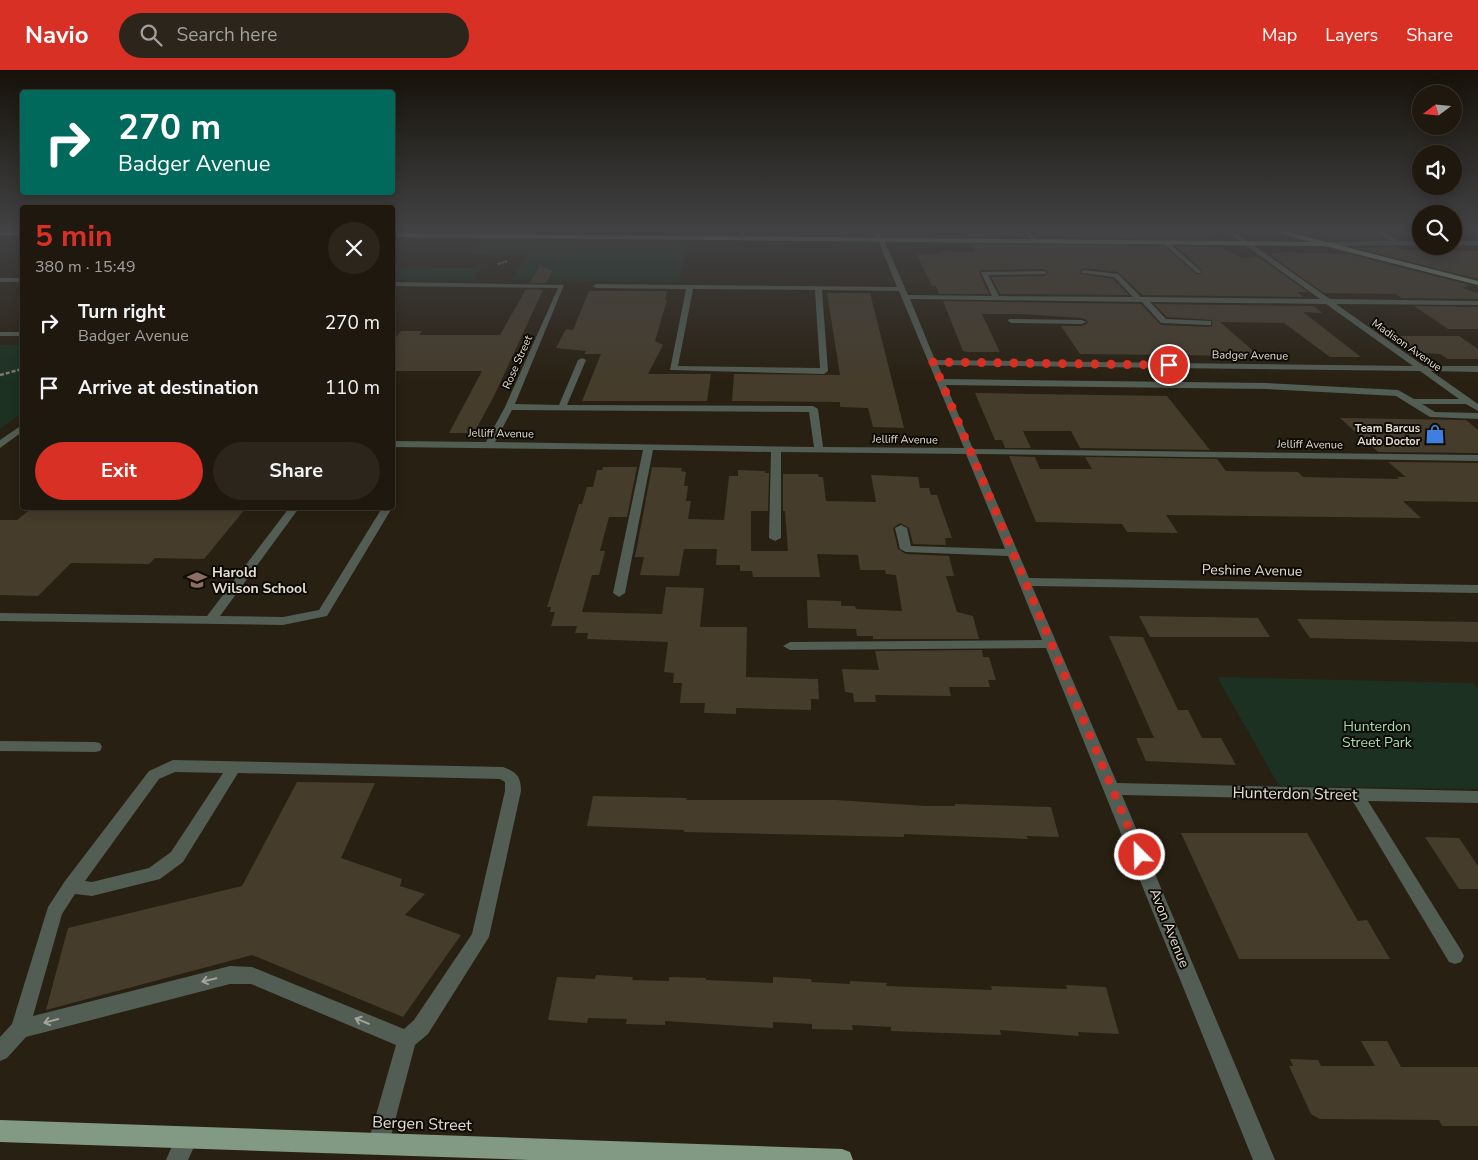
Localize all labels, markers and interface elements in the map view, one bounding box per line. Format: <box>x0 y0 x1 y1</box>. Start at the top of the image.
search box <box>119 13 469 58</box>
text: Navio <box>25 19 89 51</box>
icon: search <box>137 21 165 49</box>
text: Search here <box>177 22 277 48</box>
text: Map <box>1262 23 1297 47</box>
text: Layers <box>1325 23 1378 47</box>
text: Share <box>1406 23 1453 47</box>
north arrow <box>1412 85 1462 135</box>
map controls <box>1412 85 1462 255</box>
text: 270 m <box>118 104 221 151</box>
icon: right <box>35 110 100 175</box>
button: sound <box>1412 145 1462 195</box>
text: Badger Avenue <box>118 149 270 179</box>
button: search <box>1412 205 1462 255</box>
text: 5 min <box>35 216 113 257</box>
button: close <box>328 222 380 274</box>
text: 380 m · 15:49 <box>35 256 136 278</box>
text: Turn right <box>78 299 165 325</box>
icon: right <box>35 309 63 337</box>
text: 270 m <box>325 310 380 336</box>
street label: Madison Avenue <box>1369 316 1445 375</box>
text: Badger Avenue <box>78 325 189 347</box>
street label: Rose Street <box>499 333 536 391</box>
pin <box>1148 344 1190 386</box>
street label: Badger Avenue <box>1212 347 1288 364</box>
icon: arrive <box>1155 351 1183 379</box>
icon: arrive <box>35 374 63 402</box>
text: Arrive at destination <box>78 375 259 401</box>
text: 110 m <box>325 375 380 401</box>
place label: Team Barcus Auto Doctor <box>1355 421 1421 449</box>
shop icon: Team Barcus Auto Doctor <box>1424 423 1446 445</box>
street label: Jelliff Avenue <box>467 425 534 442</box>
street label: Jelliff Avenue <box>871 431 938 448</box>
street label: Jelliff Avenue <box>1276 436 1343 453</box>
button: Exit <box>35 442 203 500</box>
button: Share <box>213 442 380 500</box>
street label: Peshine Avenue <box>1202 560 1302 581</box>
place label: Harold Wilson School <box>212 563 307 598</box>
school or university icon: Harold Wilson School <box>186 569 208 591</box>
park label: Hunterdon Street Park <box>1342 717 1413 752</box>
street label: Hunterdon Street <box>1232 782 1358 806</box>
position arrow <box>1113 828 1165 880</box>
street label: Avon Avenue <box>1145 886 1194 971</box>
one-way arrow <box>201 976 217 985</box>
one-way arrow <box>355 1016 370 1026</box>
one-way arrow <box>44 1017 60 1026</box>
street label: Bergen Street <box>372 1111 473 1137</box>

